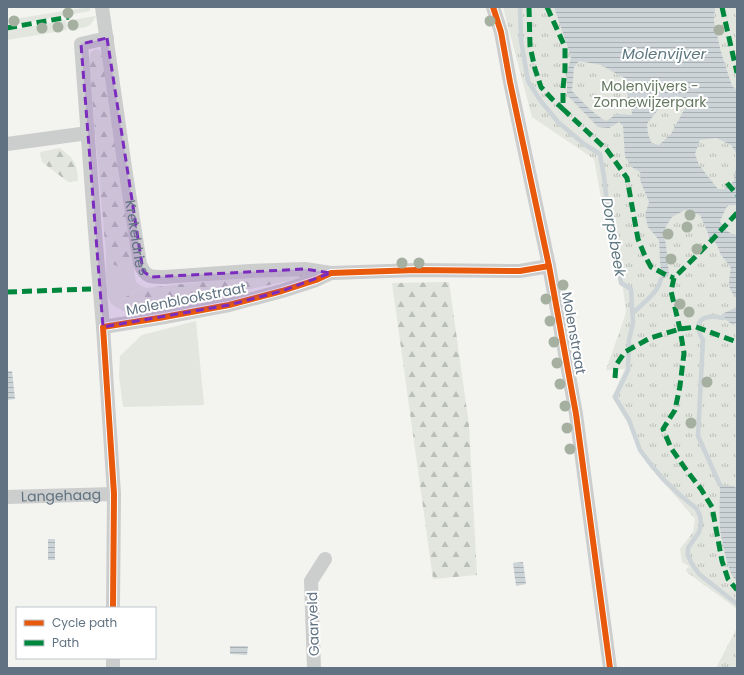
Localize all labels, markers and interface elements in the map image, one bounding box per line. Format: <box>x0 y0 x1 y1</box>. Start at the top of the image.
water label: Molenvijver <box>622 43 707 64</box>
park label: Molenvijvers - Zonnewijzerpark <box>593 76 707 112</box>
water label: Dorpsbeek <box>597 196 632 280</box>
street label: Krekeldries <box>120 199 154 279</box>
street label: Molenblookstraat <box>124 278 248 320</box>
street label: Molenstraat <box>557 290 591 376</box>
street label: Langehaag <box>21 484 101 507</box>
street label: Gaarveld <box>302 591 324 657</box>
legend <box>16 607 156 659</box>
text: Cycle path <box>52 614 117 631</box>
text: Path <box>52 634 79 651</box>

